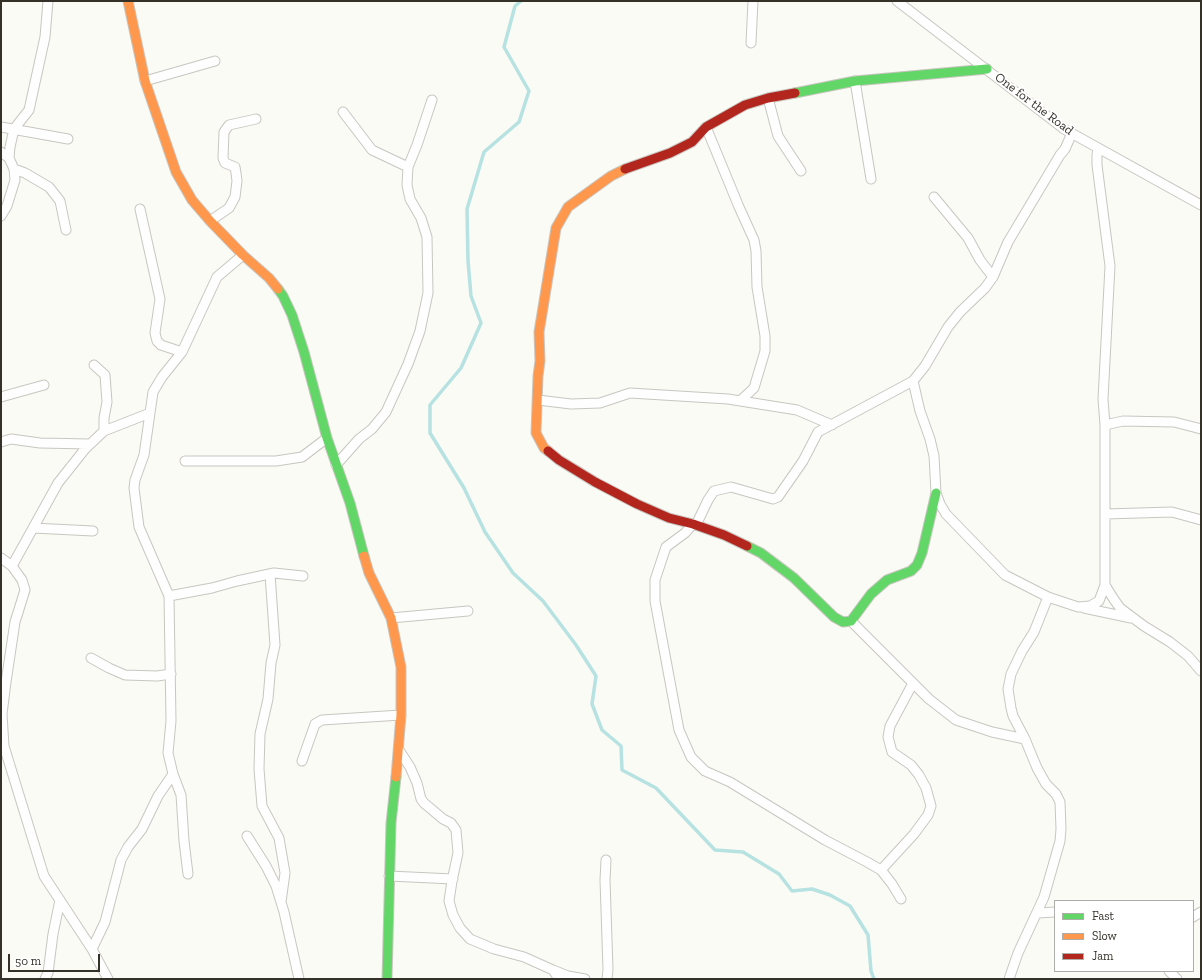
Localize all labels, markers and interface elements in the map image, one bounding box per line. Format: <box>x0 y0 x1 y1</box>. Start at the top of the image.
street label: One for the Road <box>992 69 1076 139</box>
legend <box>1054 900 1194 972</box>
text: Fast <box>1092 909 1114 923</box>
text: Slow <box>1092 929 1117 943</box>
scale bar <box>10 946 102 972</box>
text: Jam <box>1092 949 1113 963</box>
text: 50 m <box>15 954 41 968</box>

